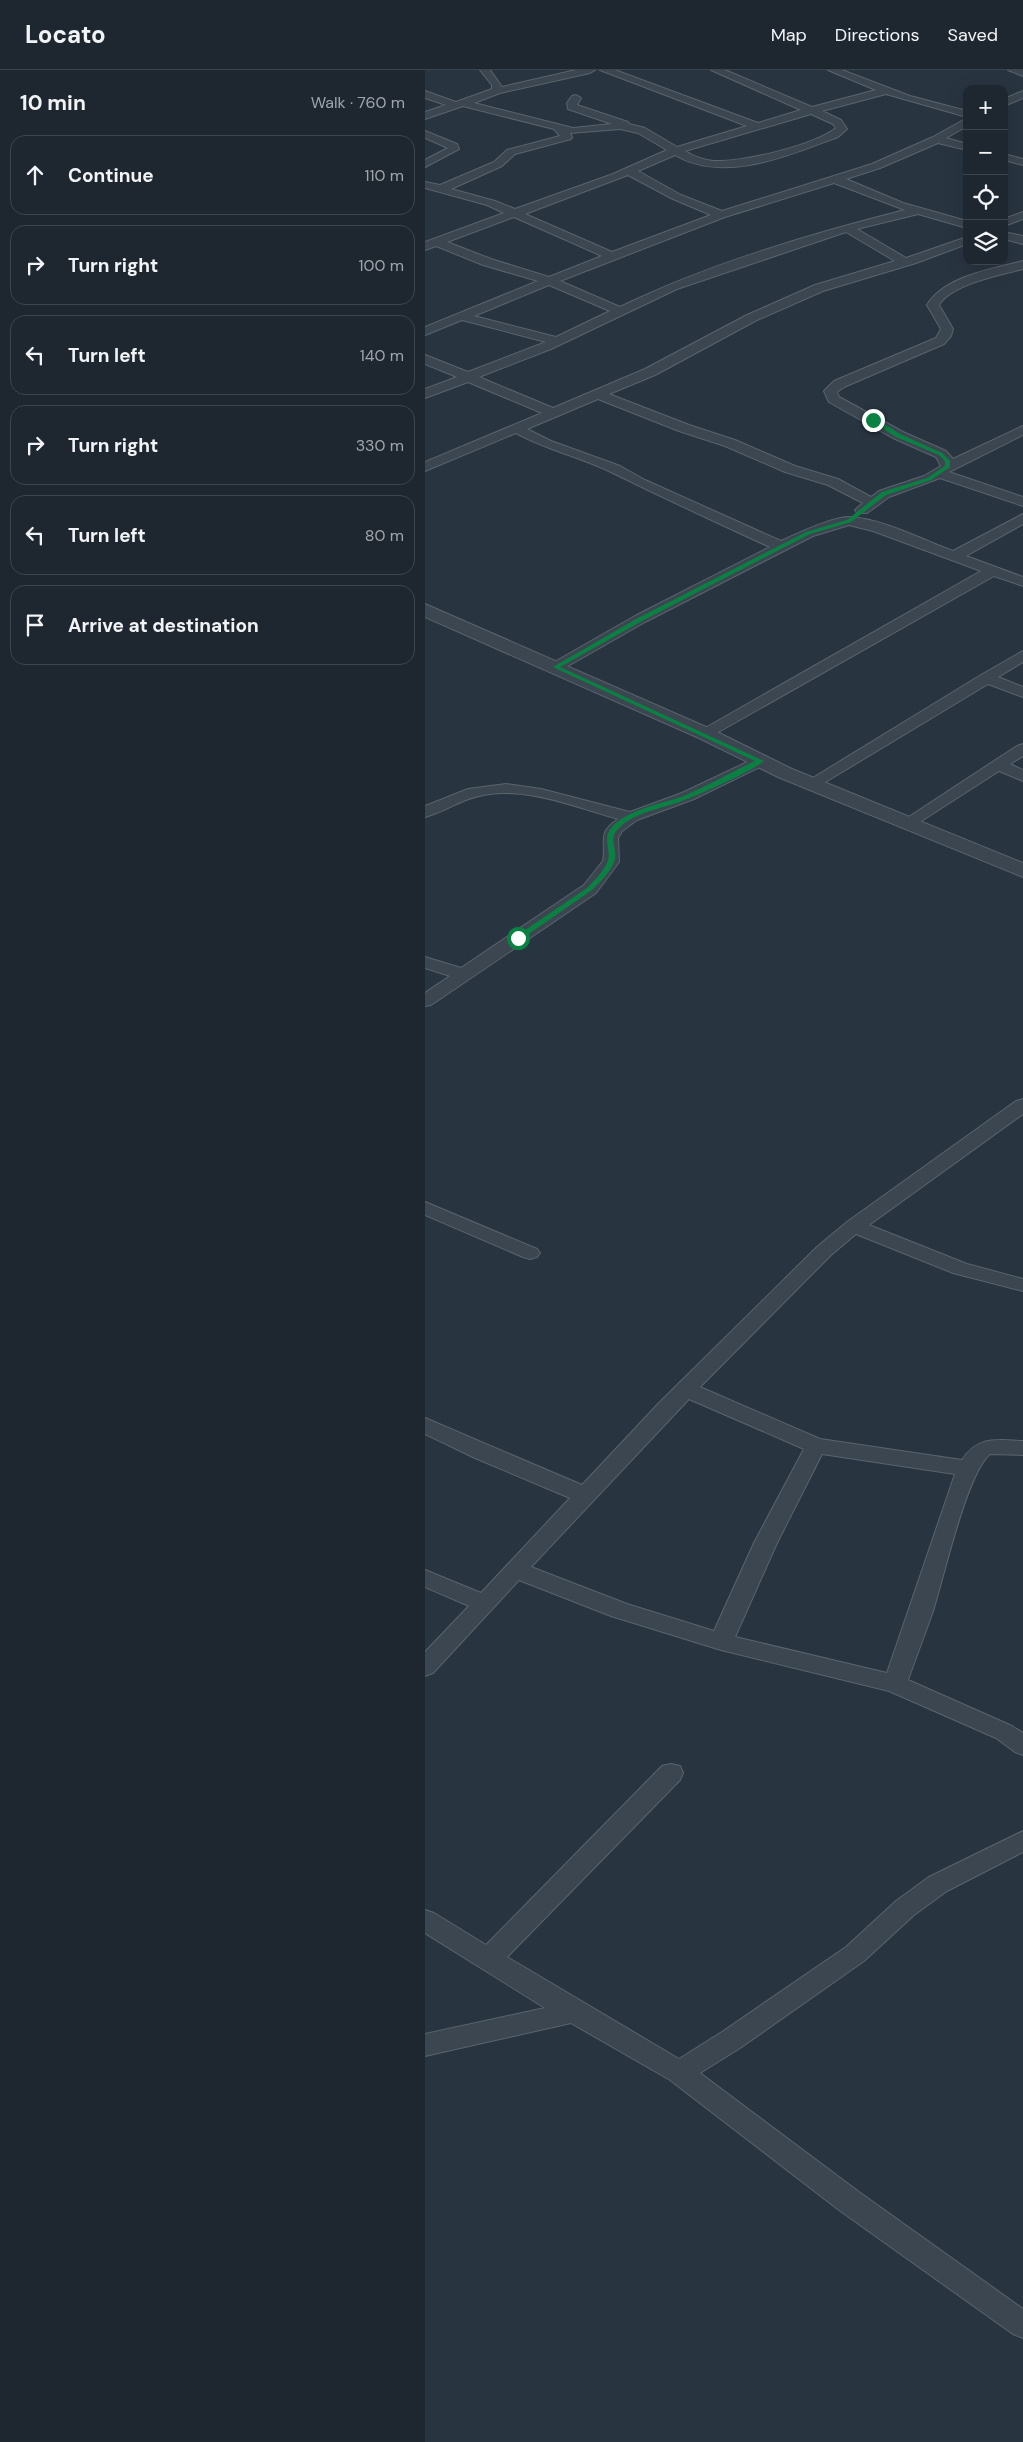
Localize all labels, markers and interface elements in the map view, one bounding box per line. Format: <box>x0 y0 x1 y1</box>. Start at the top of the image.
text: Locato <box>25 19 106 50</box>
text: Map <box>771 23 807 47</box>
text: Directions <box>835 23 920 47</box>
text: Saved <box>948 23 998 47</box>
map controls <box>963 85 1008 265</box>
button: + <box>963 85 1008 130</box>
text: 10 min <box>20 89 86 117</box>
text: Walk · 760 m <box>311 92 405 113</box>
button: − <box>963 130 1008 175</box>
icon: ahead <box>21 161 49 189</box>
text: Continue <box>68 163 154 188</box>
text: 110 m <box>365 165 404 186</box>
button: locate <box>963 175 1008 220</box>
button: layers <box>963 220 1008 265</box>
icon: right <box>21 251 49 279</box>
text: Turn right <box>68 253 158 278</box>
text: 100 m <box>359 255 404 276</box>
icon: left <box>21 341 49 369</box>
text: Turn left <box>68 343 146 368</box>
text: 140 m <box>360 345 404 366</box>
route end <box>862 409 885 432</box>
icon: right <box>21 431 49 459</box>
text: Turn right <box>68 433 158 458</box>
text: 330 m <box>356 435 404 456</box>
icon: left <box>21 521 49 549</box>
text: Turn left <box>68 523 146 548</box>
text: 80 m <box>365 525 404 546</box>
icon: arrive <box>21 611 49 639</box>
text: Arrive at destination <box>68 613 259 638</box>
route start <box>507 927 530 950</box>

